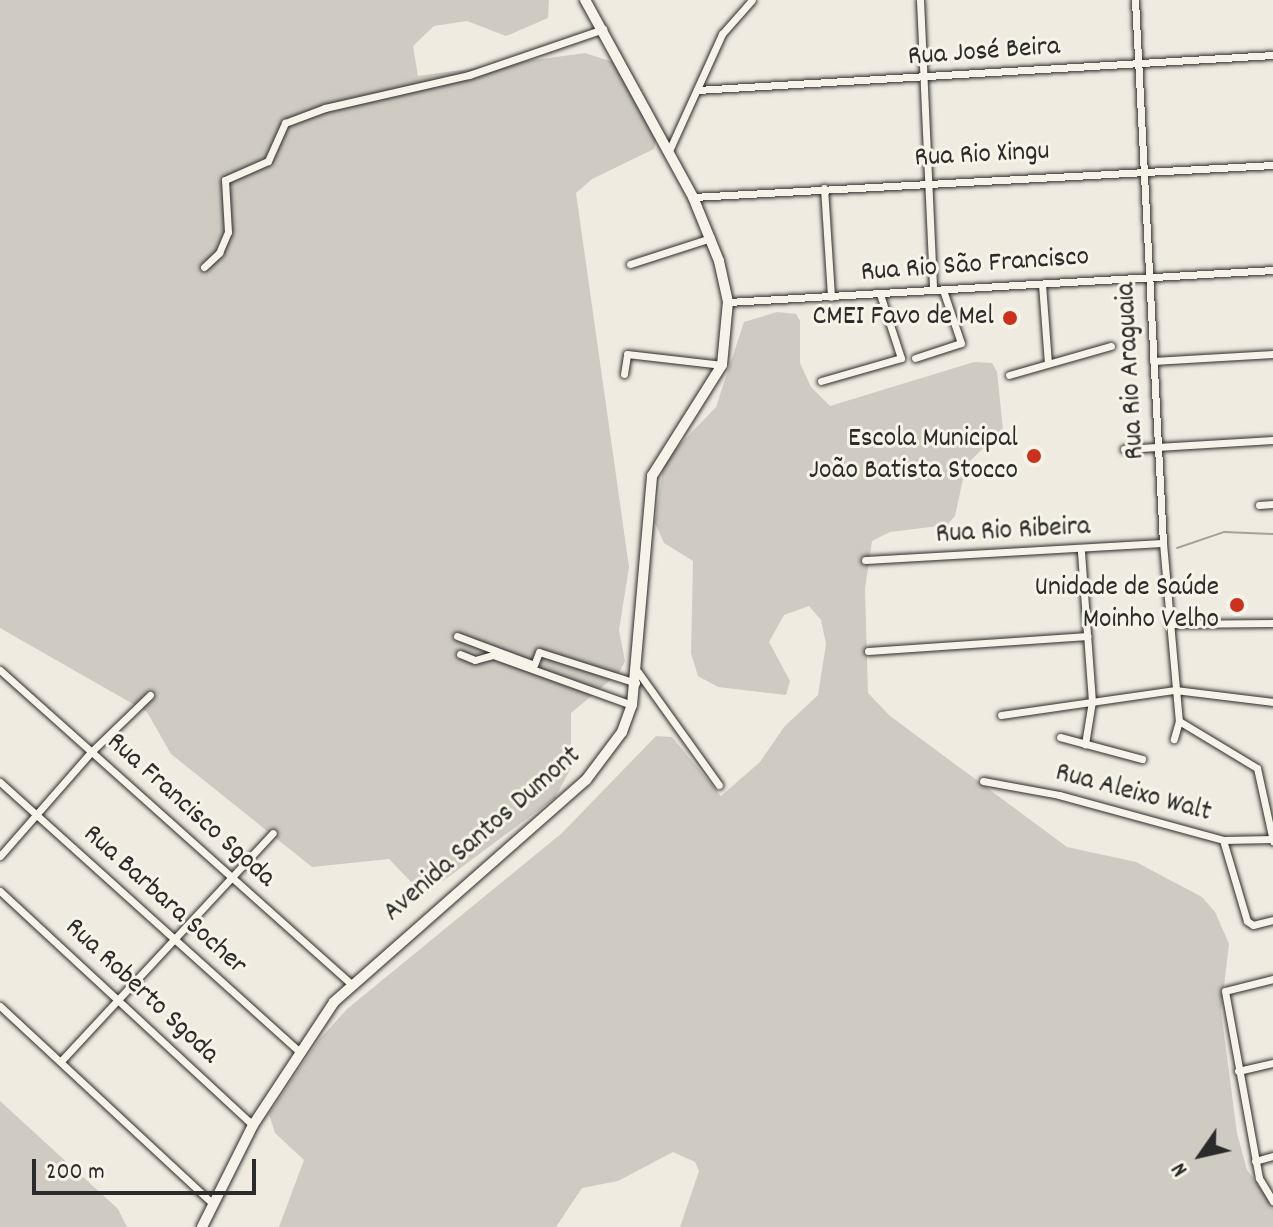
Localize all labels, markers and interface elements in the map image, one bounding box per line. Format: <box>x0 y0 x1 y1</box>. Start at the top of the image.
street label: Rua José Beira <box>907 31 1061 75</box>
street label: Rua Rio Xingu <box>914 136 1050 176</box>
street label: Rua Rio São Francisco <box>860 241 1090 291</box>
street label: Rua Rio Araguaia <box>1111 282 1153 460</box>
place label: CMEI Favo de Mel <box>813 301 994 335</box>
marker: CMEI Favo de Mel <box>1001 309 1019 327</box>
place label: Escola Municipal João Batista Stocco <box>809 423 1018 489</box>
marker: Escola Municipal João Batista Stocco <box>1025 447 1043 465</box>
street label: Rua Rio Ribeira <box>935 511 1091 553</box>
place label: Unidade de Saúde Moinho Velho <box>1034 572 1219 638</box>
marker: Unidade de Saúde Moinho Velho <box>1226 594 1248 616</box>
street label: Rua Francisco Sgoda <box>99 726 281 896</box>
street label: Avenida Santos Dumont <box>377 740 589 930</box>
street label: Rua Aleixo Walt <box>1051 757 1215 831</box>
street label: Rua Barbara Socher <box>75 819 253 983</box>
street label: Rua Roberto Sgoda <box>57 912 225 1072</box>
north arrow <box>1161 1115 1241 1195</box>
scale bar <box>36 1143 260 1193</box>
text: 200 m <box>46 1156 105 1190</box>
text: N <box>1165 1156 1197 1182</box>

